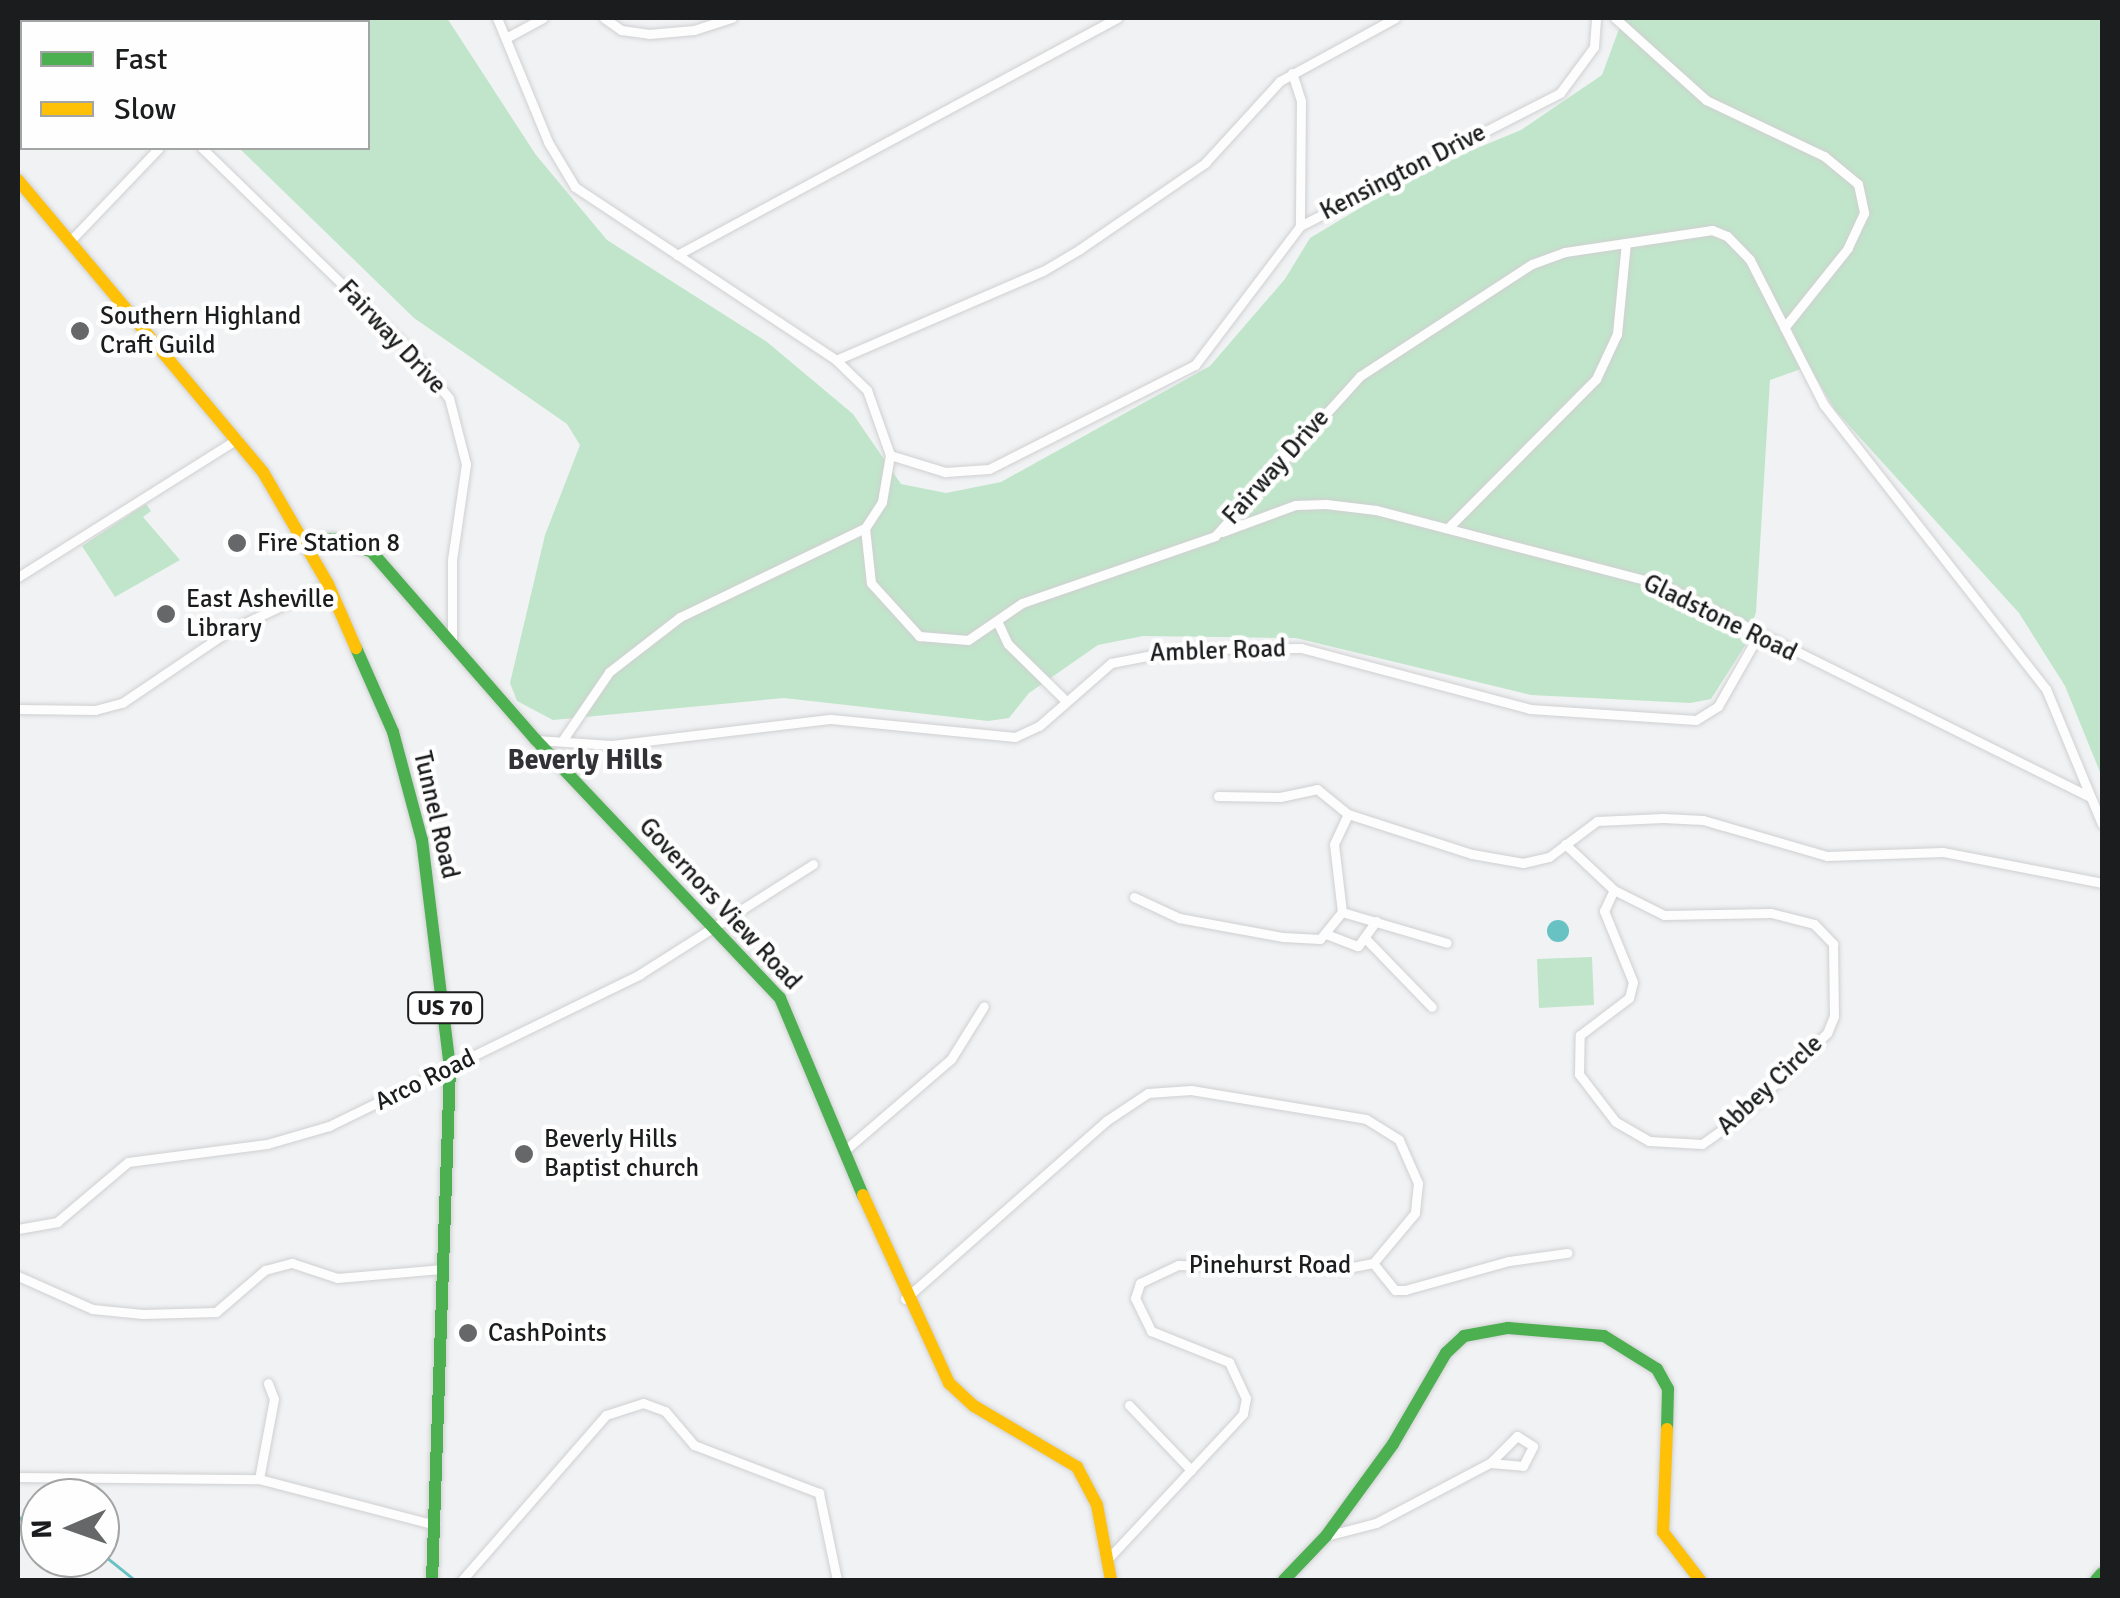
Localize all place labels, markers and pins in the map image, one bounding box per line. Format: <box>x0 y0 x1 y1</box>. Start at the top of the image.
place label: Southern Highland Craft Guild <box>100 302 301 361</box>
marker: Southern Highland Craft Guild <box>69 320 91 342</box>
place label: Fire Station 8 <box>257 528 400 558</box>
marker: Fire Station 8 <box>226 532 248 554</box>
place label: East Asheville Library <box>186 585 334 644</box>
marker: East Asheville Library <box>155 603 177 625</box>
place label: Beverly Hills Baptist church <box>544 1125 699 1184</box>
marker: Beverly Hills Baptist church <box>513 1143 535 1165</box>
place label: CashPoints <box>488 1318 607 1348</box>
marker: CashPoints <box>457 1322 479 1344</box>

